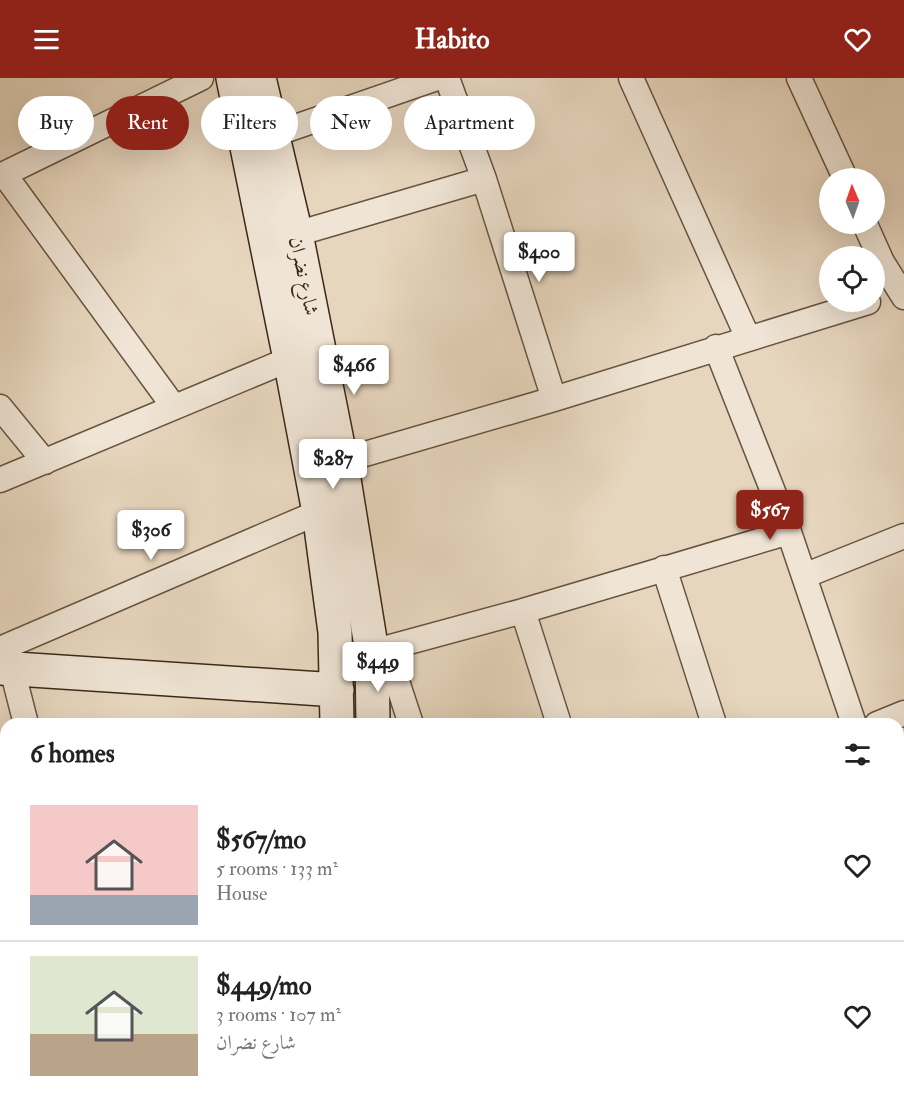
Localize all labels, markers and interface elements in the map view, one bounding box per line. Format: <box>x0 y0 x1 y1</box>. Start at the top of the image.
icon: menu <box>30 23 63 56</box>
text: Habito <box>414 23 490 56</box>
icon: heart <box>841 23 874 56</box>
chip: Buy <box>18 96 94 150</box>
chip: Rent <box>106 96 189 150</box>
chip: Filters <box>201 96 298 150</box>
chip: New <box>310 96 392 150</box>
chip: Apartment <box>404 96 535 150</box>
north arrow <box>819 168 885 234</box>
map controls <box>819 168 885 312</box>
pin: $400 <box>503 232 575 283</box>
street label: شارع نضران <box>279 234 325 319</box>
text: $400 <box>518 239 560 264</box>
button: locate <box>819 246 885 312</box>
pin: $466 <box>318 345 390 396</box>
text: $466 <box>333 352 375 377</box>
pin: $287 <box>297 439 369 490</box>
text: $287 <box>313 446 353 471</box>
pin: $567 <box>734 490 806 541</box>
text: $567 <box>750 497 790 522</box>
pin: $306 <box>115 510 187 561</box>
text: $306 <box>131 517 171 542</box>
pin: $449 <box>342 642 414 693</box>
text: $449 <box>356 649 400 674</box>
text: 6 homes <box>30 738 115 770</box>
icon: filters <box>841 738 874 771</box>
text: $567/mo <box>216 824 306 856</box>
icon: home <box>78 829 150 901</box>
icon: heart <box>841 849 874 882</box>
text: 5 rooms · 133 m² <box>216 856 338 881</box>
text: House <box>216 881 267 906</box>
text: $449/mo <box>216 970 311 1002</box>
icon: home <box>78 980 150 1052</box>
icon: heart <box>841 1000 874 1033</box>
text: 3 rooms · 107 m² <box>216 1002 341 1027</box>
text: شارع نضران <box>216 1030 296 1055</box>

